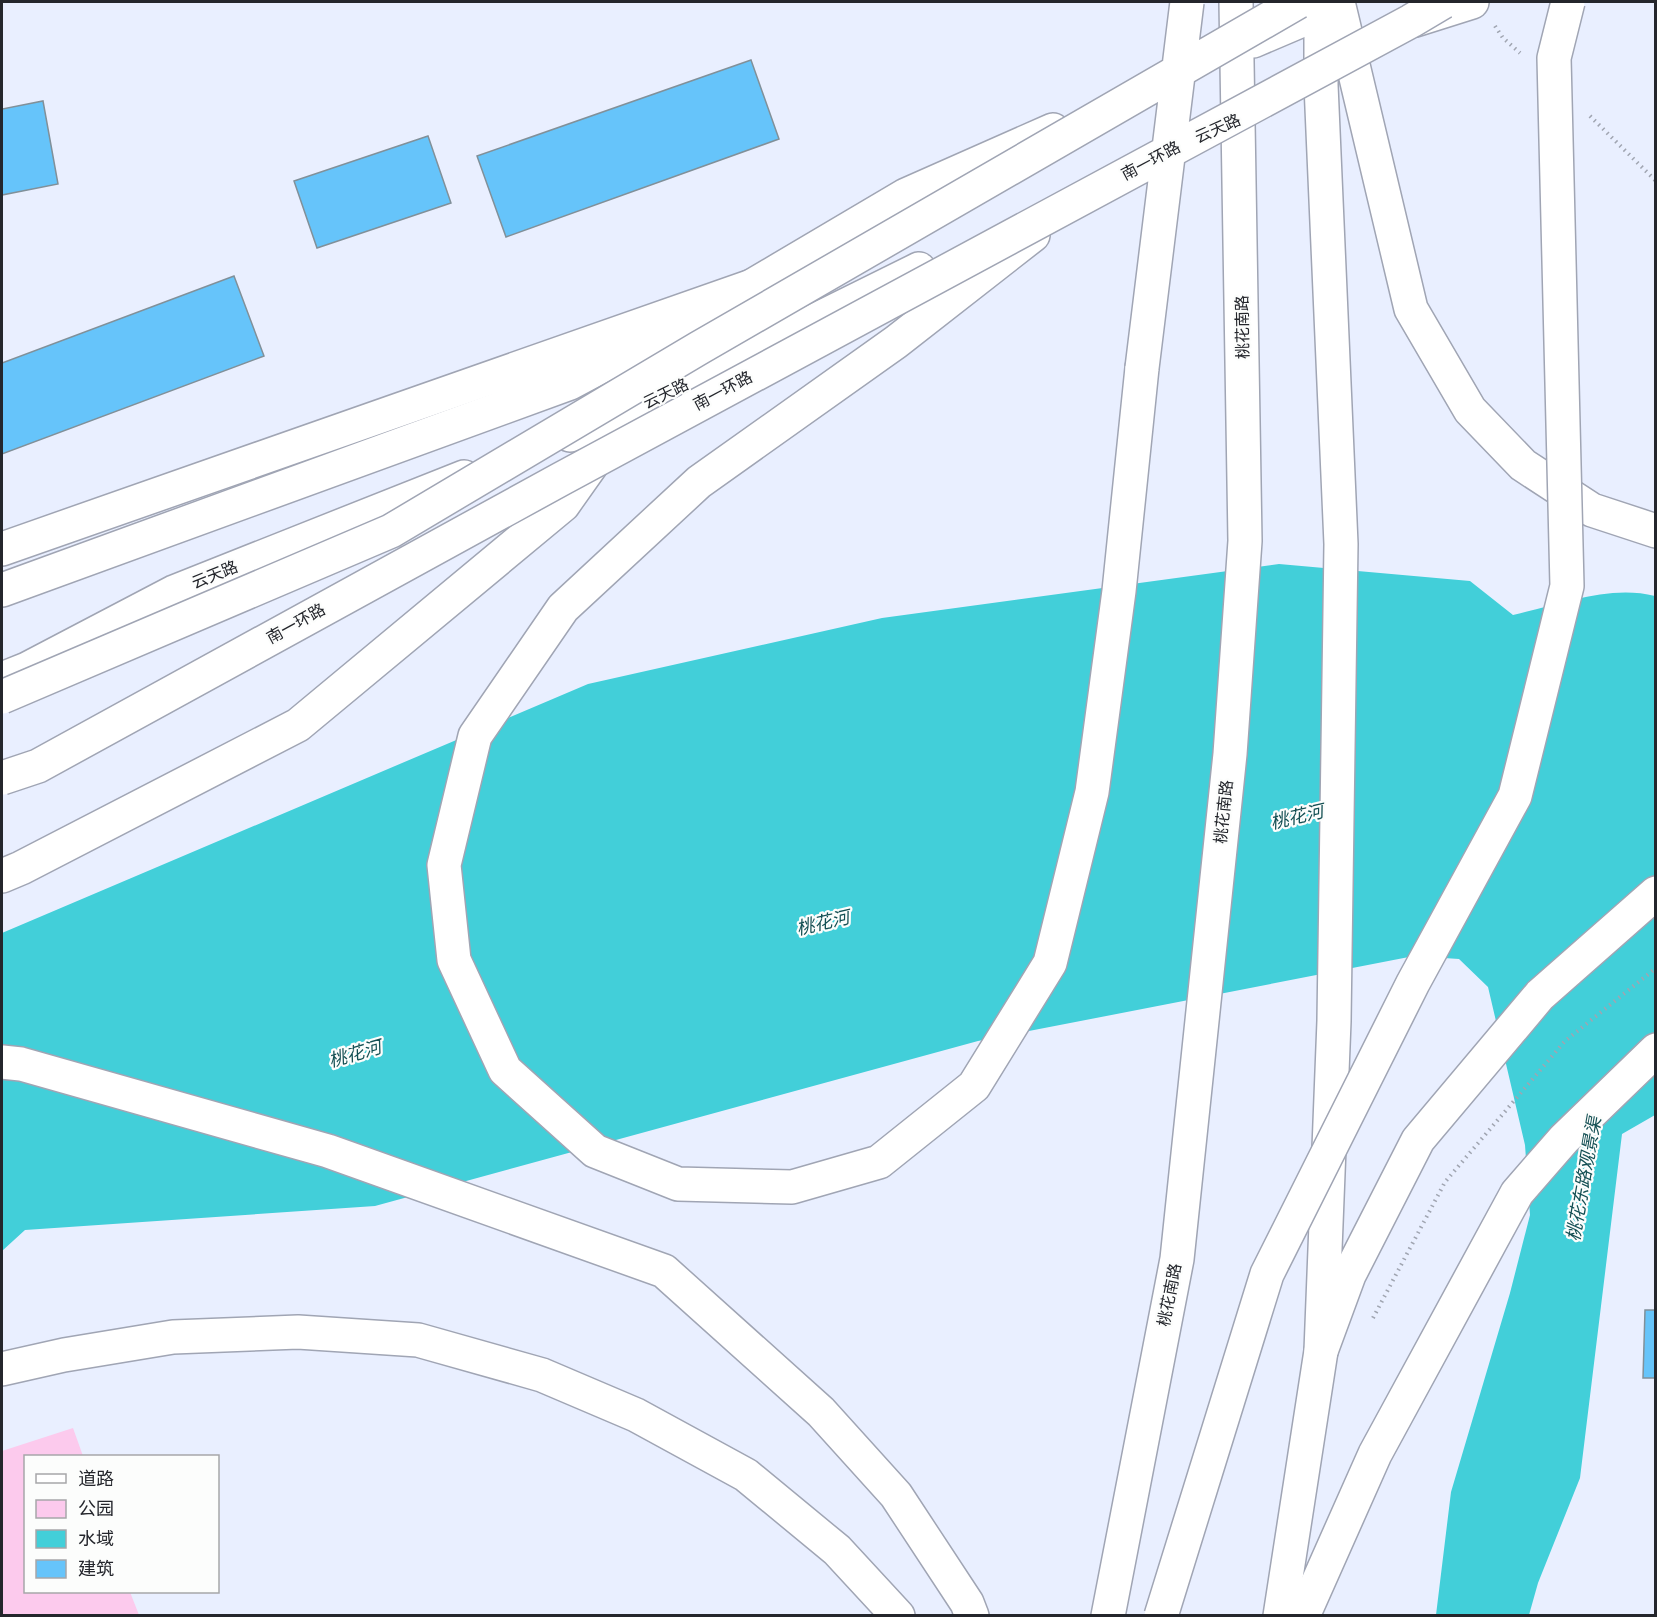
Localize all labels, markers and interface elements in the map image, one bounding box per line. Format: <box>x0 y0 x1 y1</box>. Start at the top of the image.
street label: 云天路 <box>1192 110 1244 148</box>
street label: 南一环路 <box>1118 137 1184 185</box>
street label: 桃花南路 <box>1232 295 1254 359</box>
street label: 南一环路 <box>690 367 756 415</box>
street label: 云天路 <box>640 374 692 414</box>
street label: 云天路 <box>189 557 241 593</box>
street label: 南一环路 <box>263 600 329 648</box>
street label: 桃花南路 <box>1211 779 1237 845</box>
water label: 桃花河 <box>1268 800 1329 834</box>
water label: 桃花河 <box>794 906 855 940</box>
water label: 桃花河 <box>326 1035 387 1072</box>
water label: 桃花东路观景渠 <box>1562 1112 1606 1243</box>
street label: 桃花南路 <box>1154 1262 1186 1328</box>
legend <box>24 1455 219 1593</box>
text: 道路 <box>78 1468 114 1490</box>
text: 公园 <box>78 1498 114 1520</box>
text: 水域 <box>78 1528 114 1550</box>
text: 建筑 <box>78 1558 114 1580</box>

